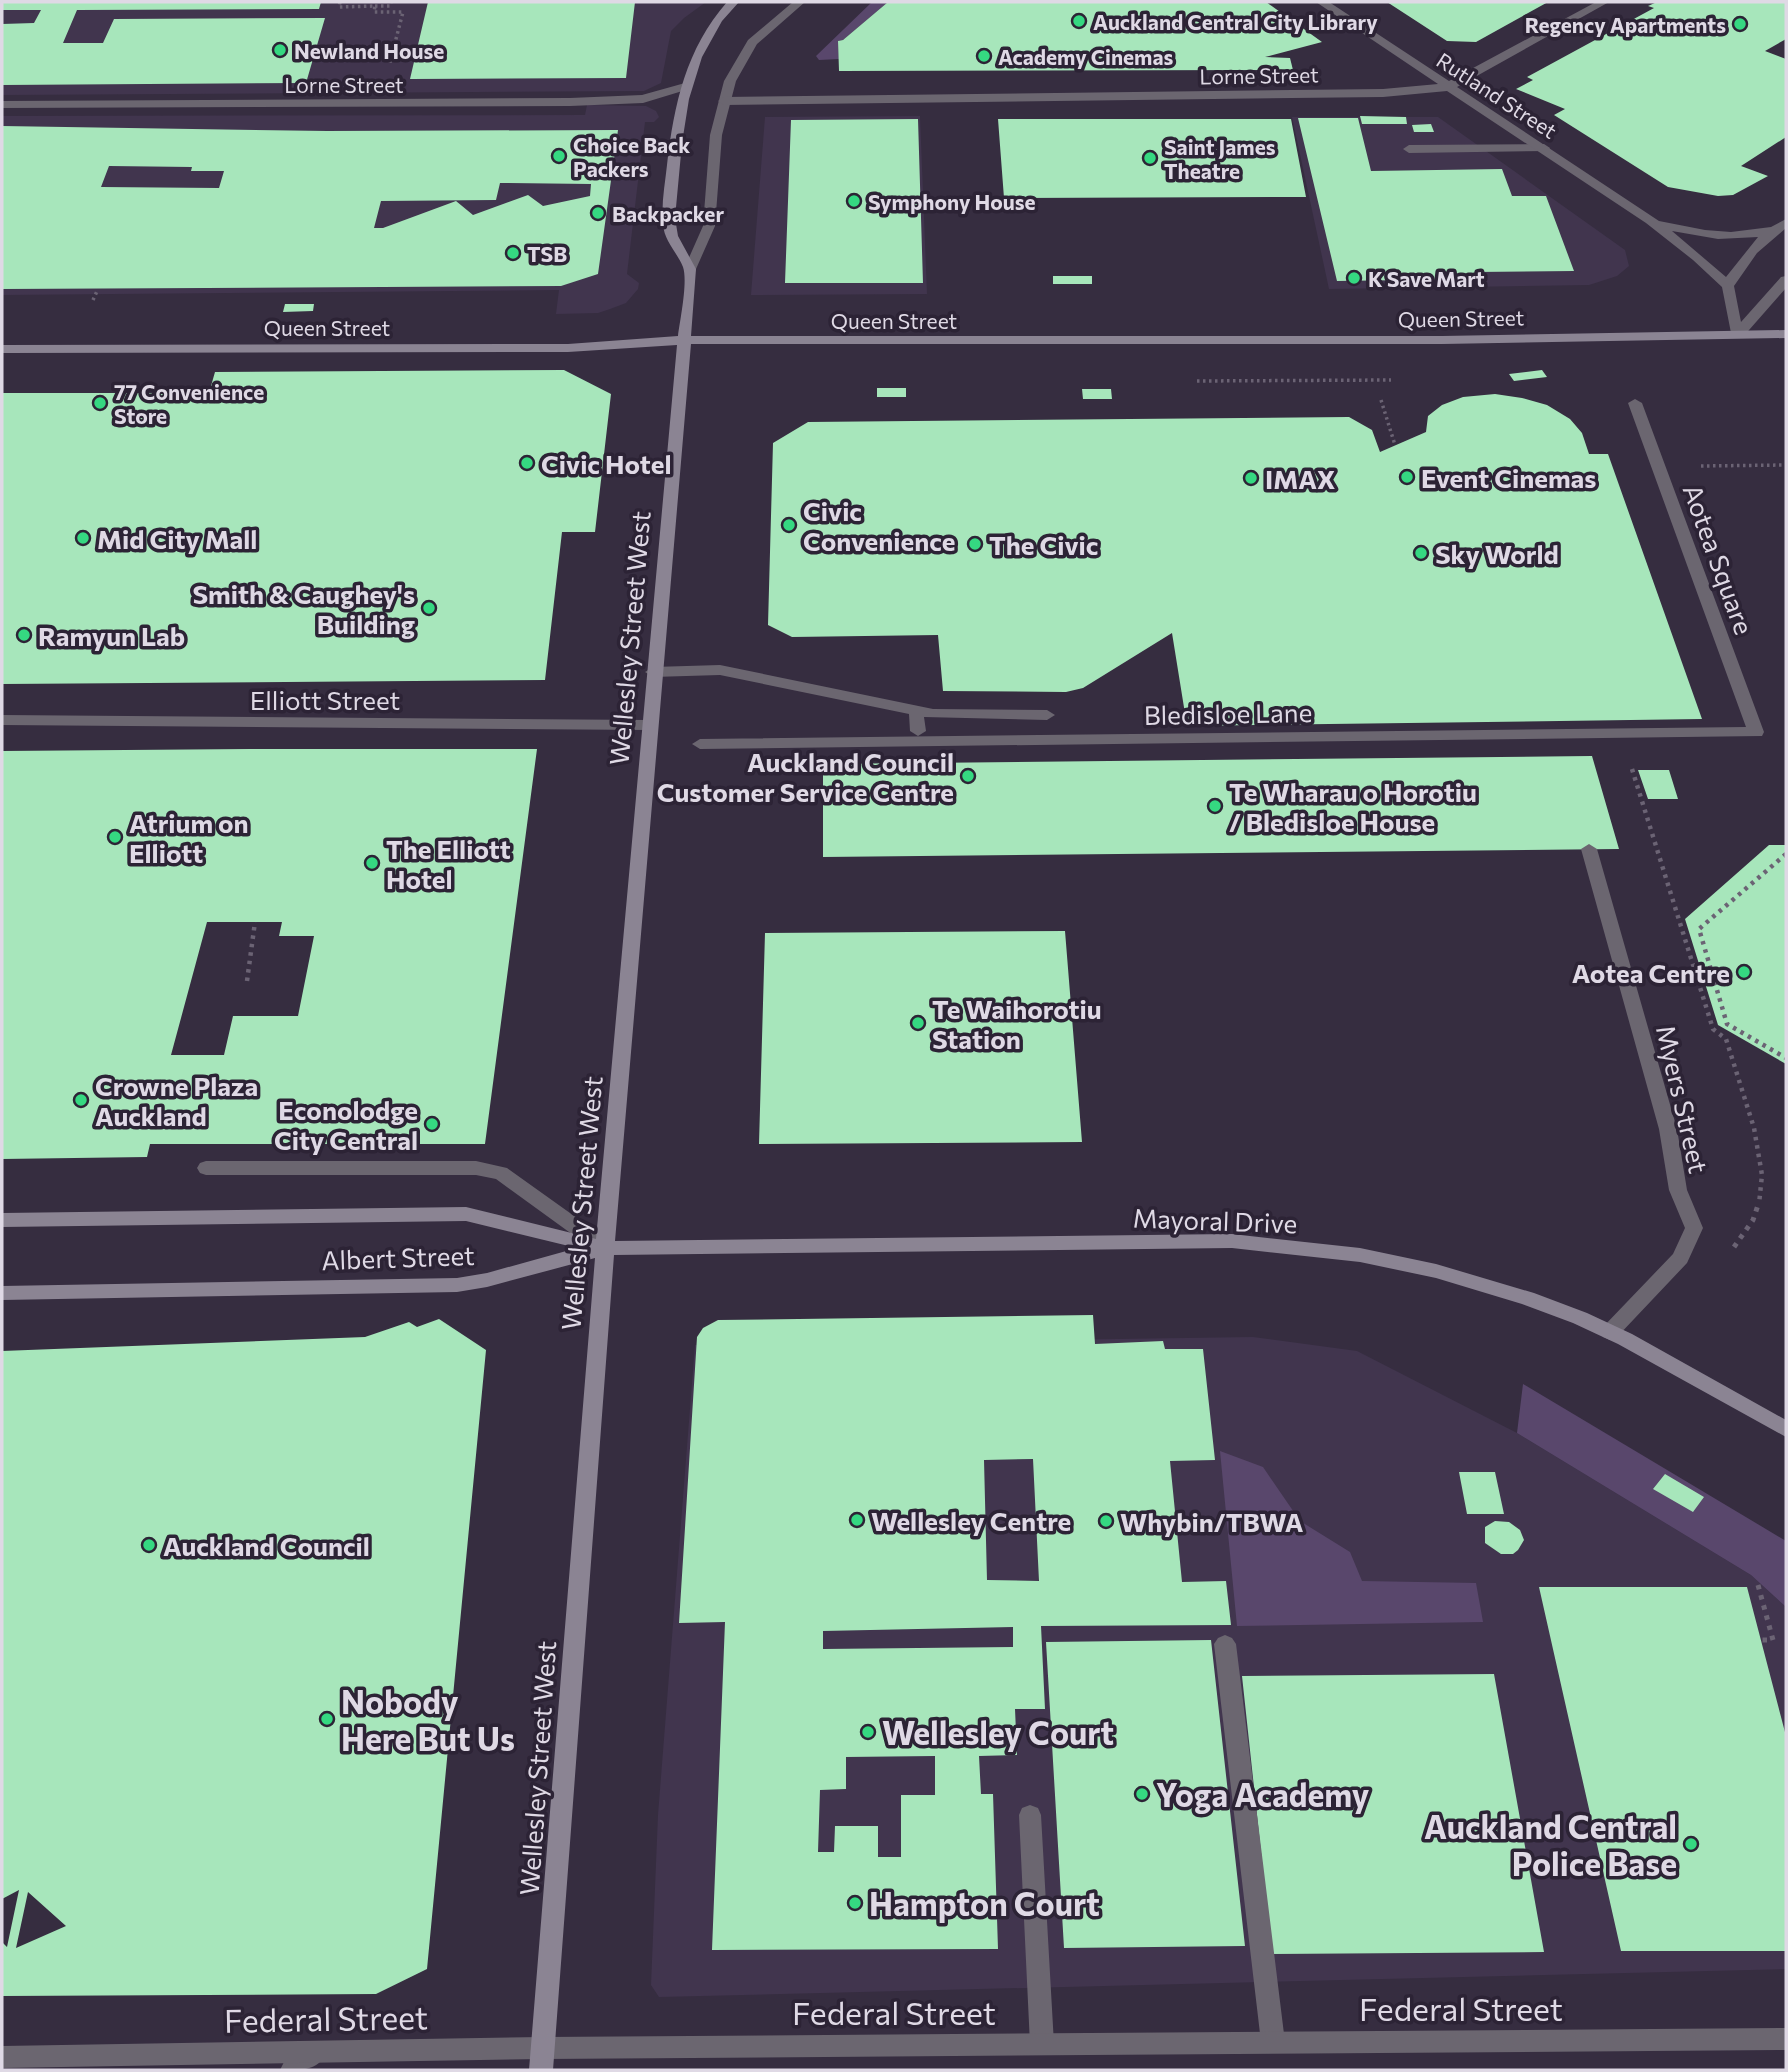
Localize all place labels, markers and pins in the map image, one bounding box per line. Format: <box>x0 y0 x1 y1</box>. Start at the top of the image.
place label: Auckland Central City Library <box>1093 9 1378 34</box>
place label: Regency Apartments <box>1525 12 1726 37</box>
marker: Auckland Central City Library <box>1071 13 1087 29</box>
marker: Regency Apartments <box>1732 16 1748 32</box>
place label: Newland House <box>294 38 444 63</box>
marker: Newland House <box>272 42 288 58</box>
place label: Academy Cinemas <box>998 44 1174 69</box>
marker: Academy Cinemas <box>976 48 992 64</box>
place label: Choice Back Packers <box>573 132 690 181</box>
place label: Saint James Theatre <box>1164 134 1276 183</box>
marker: Choice Back Packers <box>551 148 567 164</box>
marker: Saint James Theatre <box>1142 150 1158 166</box>
place label: Symphony House <box>868 189 1036 214</box>
marker: Symphony House <box>846 193 862 209</box>
place label: Backpacker <box>612 201 724 226</box>
marker: Backpacker <box>590 205 606 221</box>
place label: TSB <box>527 241 567 266</box>
marker: TSB <box>505 245 521 261</box>
place label: K Save Mart <box>1368 266 1485 291</box>
marker: K Save Mart <box>1346 270 1362 286</box>
place label: 77 Convenience Store <box>114 379 264 428</box>
marker: 77 Convenience Store <box>92 395 108 411</box>
place label: Civic Hotel <box>541 448 672 479</box>
marker: Civic Hotel <box>519 455 535 471</box>
place label: Event Cinemas <box>1421 462 1596 493</box>
place label: IMAX <box>1265 463 1335 494</box>
marker: Event Cinemas <box>1399 469 1415 485</box>
marker: IMAX <box>1243 470 1259 486</box>
place label: Civic Convenience <box>803 495 956 556</box>
marker: Civic Convenience <box>781 517 797 533</box>
place label: Mid City Mall <box>97 523 257 554</box>
place label: The Civic <box>989 529 1098 560</box>
marker: Mid City Mall <box>75 530 91 546</box>
marker: The Civic <box>967 536 983 552</box>
place label: Sky World <box>1435 538 1559 569</box>
marker: Sky World <box>1413 545 1429 561</box>
place label: Smith & Caughey's Building <box>192 578 415 639</box>
marker: Smith & Caughey's Building <box>421 600 437 616</box>
place label: Ramyun Lab <box>38 620 185 651</box>
marker: Ramyun Lab <box>16 627 32 643</box>
place label: Auckland Council Customer Service Centre <box>657 746 954 807</box>
marker: Auckland Council Customer Service Centre <box>960 768 976 784</box>
place label: Te Wharau o Horotiu / Bledisloe House <box>1229 776 1477 837</box>
marker: Te Wharau o Horotiu / Bledisloe House <box>1207 798 1223 814</box>
place label: Atrium on Elliott <box>129 807 249 868</box>
marker: Atrium on Elliott <box>107 829 123 845</box>
place label: The Elliott Hotel <box>386 833 511 894</box>
marker: The Elliott Hotel <box>364 855 380 871</box>
place label: Aotea Centre <box>1572 957 1730 988</box>
marker: Aotea Centre <box>1736 964 1752 980</box>
place label: Te Waihorotiu Station <box>932 993 1102 1054</box>
marker: Te Waihorotiu Station <box>910 1015 926 1031</box>
place label: Crowne Plaza Auckland <box>95 1070 258 1131</box>
marker: Crowne Plaza Auckland <box>73 1092 89 1108</box>
place label: Econolodge City Central <box>274 1094 418 1155</box>
marker: Econolodge City Central <box>424 1116 440 1132</box>
place label: Wellesley Centre <box>871 1505 1071 1536</box>
place label: Whybin/TBWA <box>1120 1506 1304 1537</box>
marker: Wellesley Centre <box>849 1512 865 1528</box>
marker: Whybin/TBWA <box>1098 1513 1114 1529</box>
place label: Auckland Council <box>163 1530 370 1561</box>
marker: Auckland Council <box>141 1537 157 1553</box>
place label: Nobody Here But Us <box>341 1681 515 1758</box>
marker: Nobody Here But Us <box>319 1711 335 1727</box>
place label: Wellesley Court <box>882 1712 1114 1752</box>
marker: Wellesley Court <box>860 1724 876 1740</box>
place label: Yoga Academy <box>1156 1774 1370 1814</box>
marker: Yoga Academy <box>1134 1786 1150 1802</box>
place label: Auckland Central Police Base <box>1424 1806 1677 1883</box>
marker: Auckland Central Police Base <box>1683 1836 1699 1852</box>
place label: Hampton Court <box>869 1883 1100 1923</box>
marker: Hampton Court <box>847 1895 863 1911</box>

